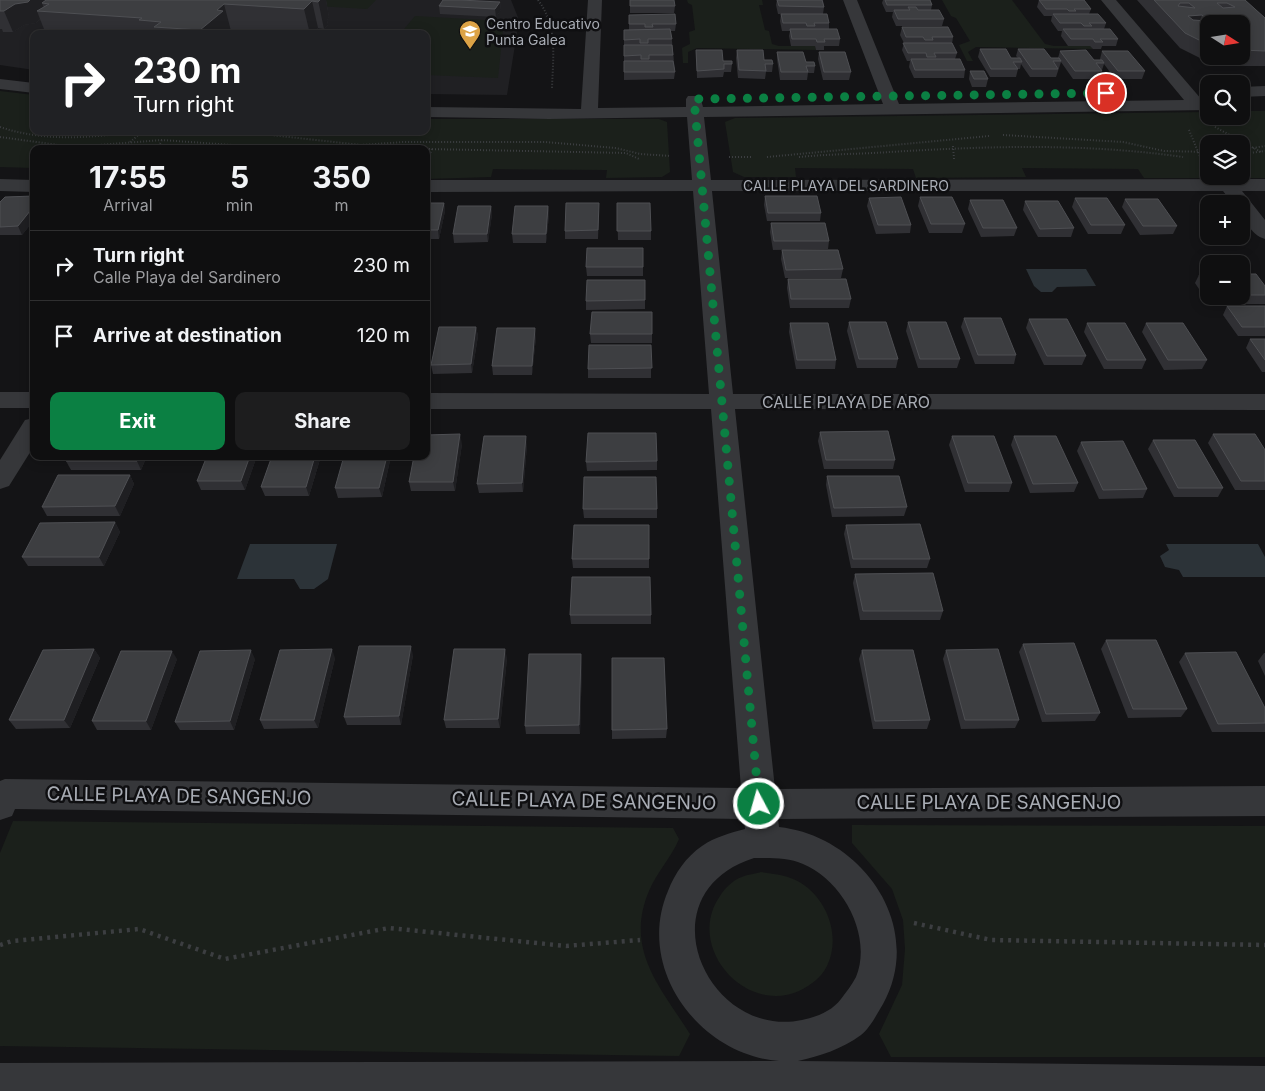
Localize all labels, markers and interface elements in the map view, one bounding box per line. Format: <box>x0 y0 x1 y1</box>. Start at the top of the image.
place label: Centro Educativo Punta Galea <box>486 15 600 48</box>
north arrow <box>1200 15 1250 65</box>
map controls <box>1200 15 1250 305</box>
school or university icon: Centro Educativo Punta Galea <box>458 19 482 50</box>
text: 230 m <box>133 49 241 91</box>
icon: right <box>50 50 115 115</box>
pin <box>1085 72 1127 114</box>
button: search <box>1200 75 1250 125</box>
icon: arrive <box>1092 79 1120 107</box>
text: Turn right <box>133 91 234 117</box>
button: layers <box>1200 135 1250 185</box>
text: 17:55 <box>89 159 167 195</box>
text: 5 <box>230 159 249 195</box>
text: 350 <box>312 159 371 195</box>
street label: CALLE PLAYA DEL SARDINERO <box>743 177 949 194</box>
text: Arrival <box>103 195 153 215</box>
text: min <box>226 195 253 215</box>
text: m <box>335 195 349 215</box>
button: + <box>1200 195 1250 245</box>
text: Turn right <box>93 244 184 267</box>
icon: right <box>50 252 78 280</box>
text: 230 m <box>353 254 410 277</box>
button: − <box>1200 255 1250 305</box>
text: Calle Playa del Sardinero <box>93 267 281 287</box>
icon: arrive <box>50 322 78 350</box>
text: Arrive at destination <box>93 324 282 347</box>
text: 120 m <box>357 324 410 347</box>
button: Exit <box>50 392 225 450</box>
button: Share <box>235 392 410 450</box>
street label: CALLE PLAYA DE ARO <box>762 392 930 412</box>
position arrow <box>732 777 784 829</box>
street label: CALLE PLAYA DE SANGENJO <box>46 782 312 810</box>
street label: CALLE PLAYA DE SANGENJO <box>451 787 717 815</box>
street label: CALLE PLAYA DE SANGENJO <box>857 791 1121 814</box>

